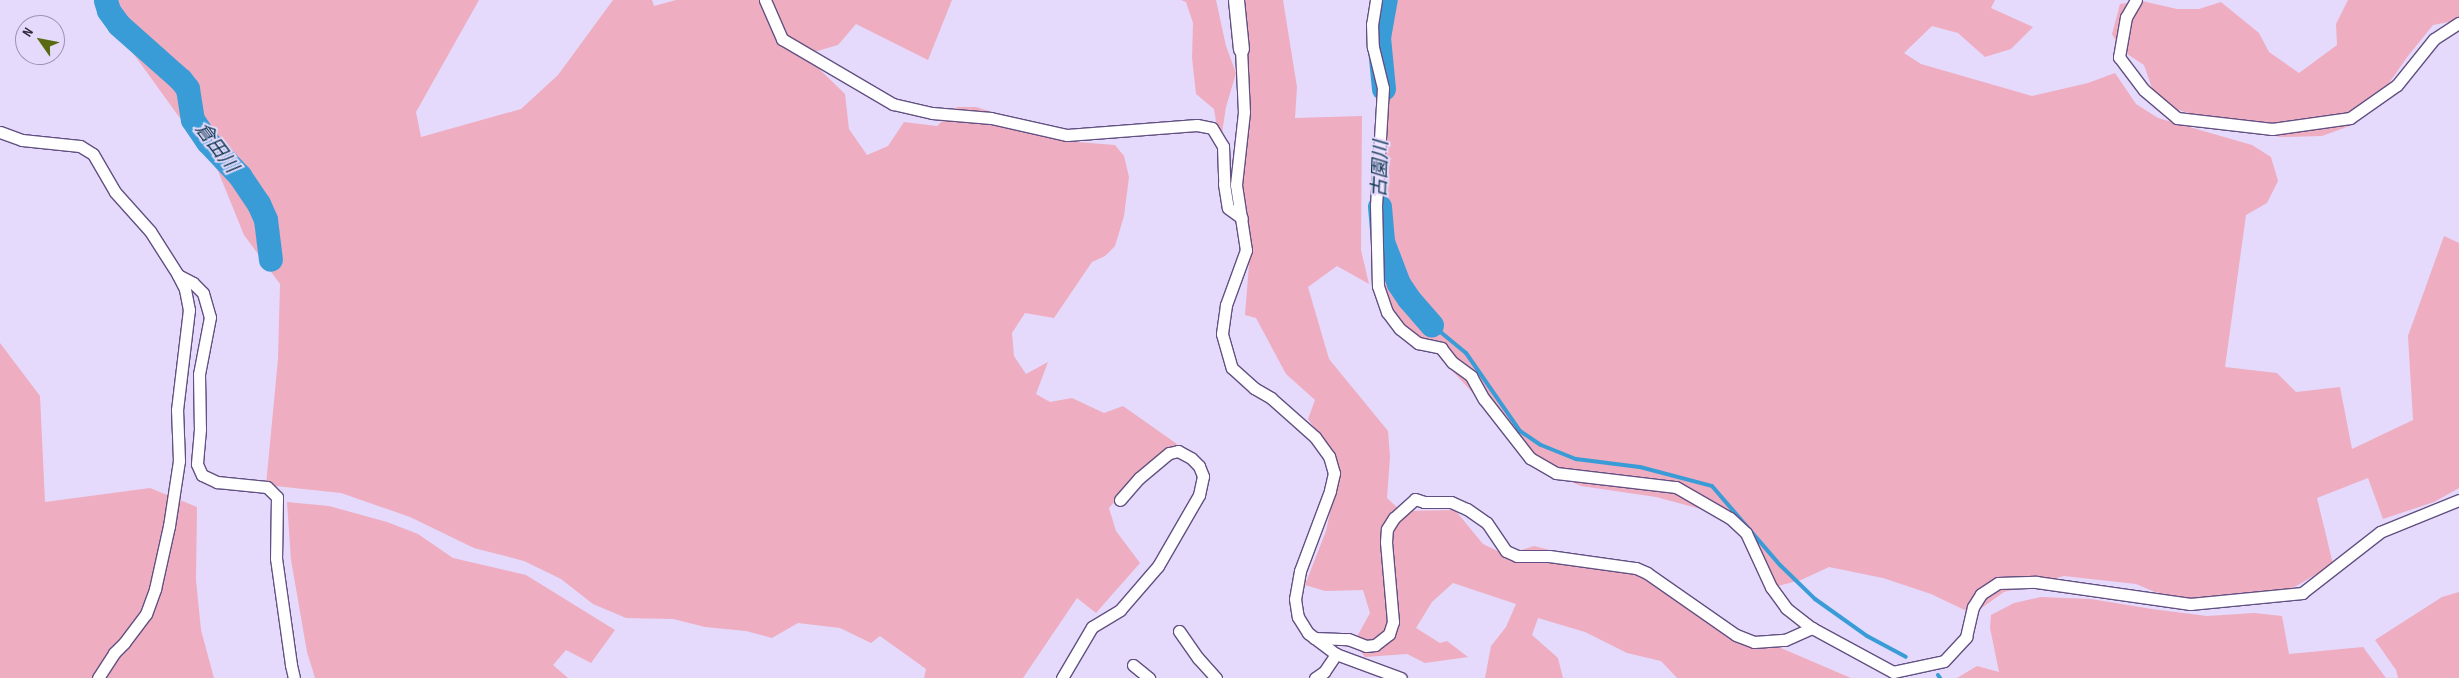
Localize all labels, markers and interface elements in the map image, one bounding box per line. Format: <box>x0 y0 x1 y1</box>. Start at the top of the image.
north arrow <box>15 15 65 65</box>
text: N <box>19 24 37 40</box>
water label: 倉田川 <box>190 118 242 178</box>
water label: 古園川 <box>1369 140 1393 198</box>

